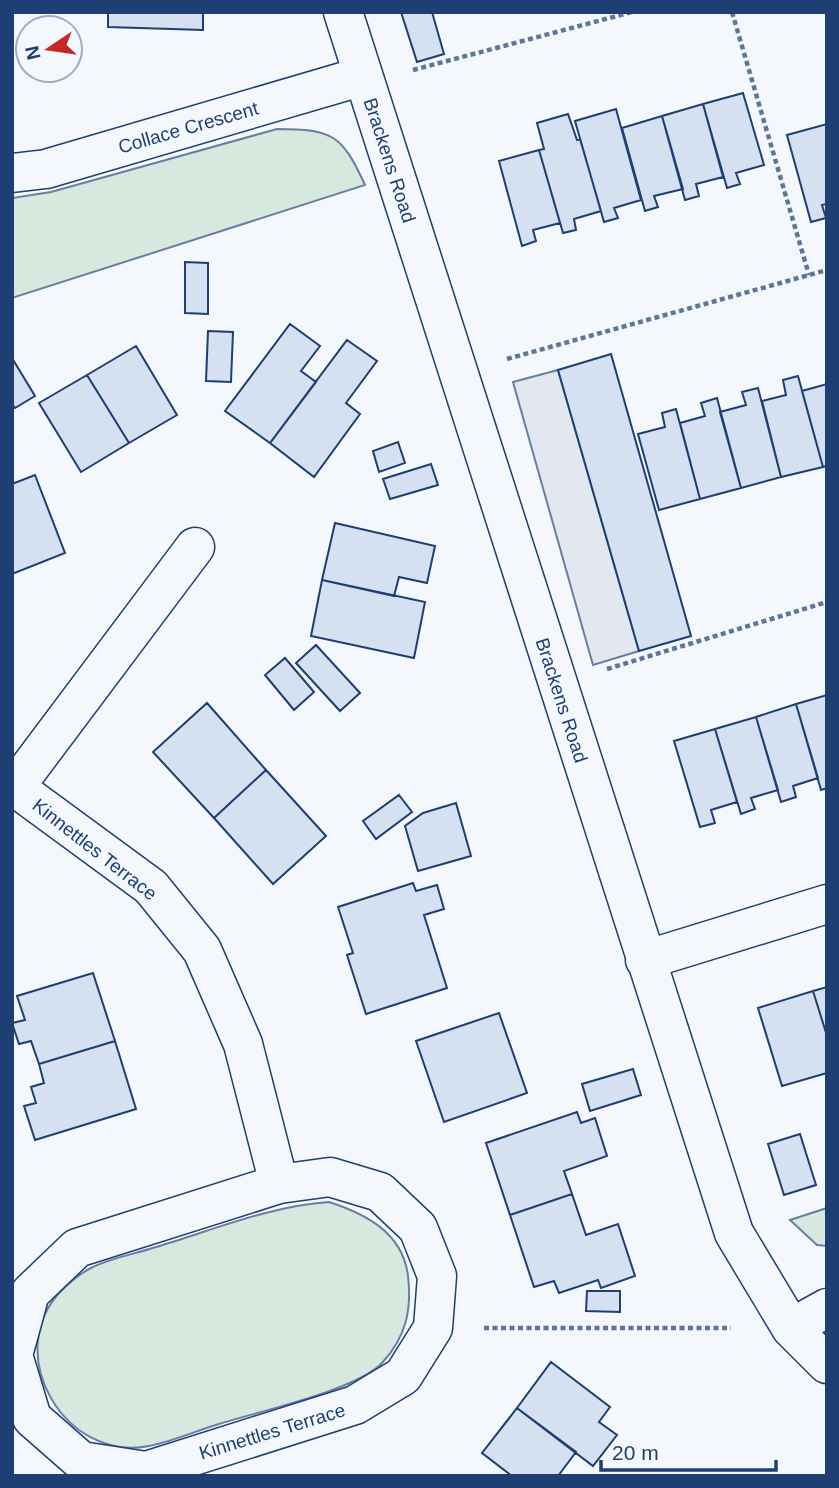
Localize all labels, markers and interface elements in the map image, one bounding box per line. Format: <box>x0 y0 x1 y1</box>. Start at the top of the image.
north arrow <box>14 14 84 84</box>
text: N <box>21 44 45 62</box>
street label: Brackens Road <box>359 95 420 225</box>
street label: Collace Crescent <box>116 97 261 158</box>
street label: Brackens Road <box>531 635 592 765</box>
street label: Kinnettles Terrace <box>28 794 161 904</box>
street label: Kinnettles Terrace <box>197 1399 348 1464</box>
scale bar <box>601 1428 776 1472</box>
text: 20 m <box>612 1441 659 1464</box>

